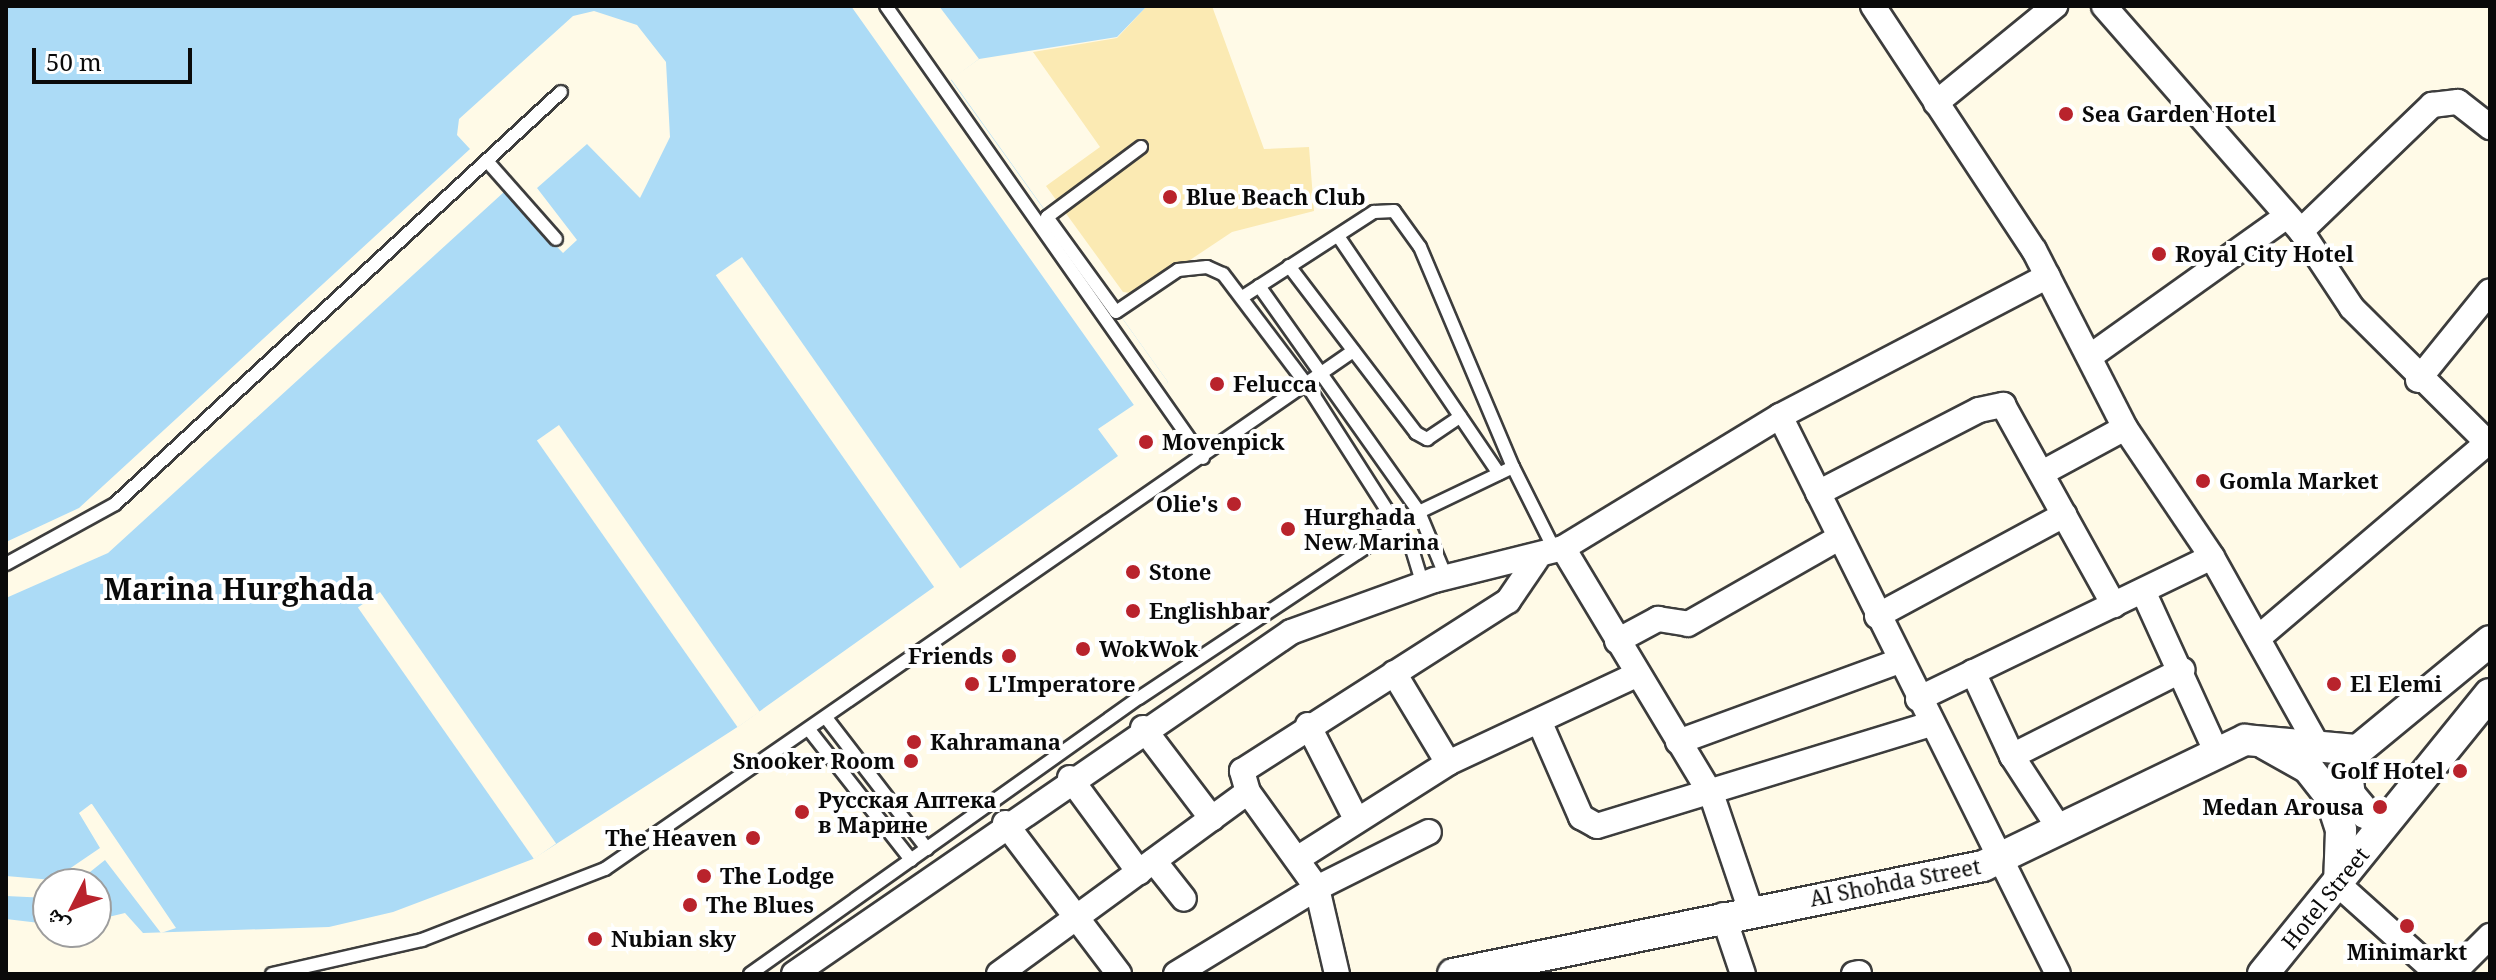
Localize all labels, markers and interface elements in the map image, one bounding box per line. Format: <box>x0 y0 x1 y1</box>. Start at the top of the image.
scale bar <box>36 32 196 82</box>
text: 50 m <box>46 45 102 78</box>
place label: Sea Garden Hotel <box>2082 101 2276 127</box>
marker: Sea Garden Hotel <box>2057 105 2075 123</box>
place label: Blue Beach Club <box>1186 184 1365 210</box>
marker: Blue Beach Club <box>1161 188 1179 206</box>
place label: Royal City Hotel <box>2175 241 2354 267</box>
marker: Royal City Hotel <box>2150 245 2168 263</box>
place label: Felucca <box>1233 371 1317 397</box>
marker: Felucca <box>1208 375 1226 393</box>
place label: Movenpick <box>1162 429 1285 455</box>
marker: Movenpick <box>1137 433 1155 451</box>
place label: Gomla Market <box>2219 468 2379 494</box>
marker: Gomla Market <box>2194 472 2212 490</box>
place label: Olie's <box>1156 491 1218 517</box>
marker: Olie's <box>1225 495 1243 513</box>
place label: Hurghada New Marina <box>1304 503 1440 554</box>
marker: Hurghada New Marina <box>1279 520 1297 538</box>
place label: Stone <box>1149 559 1211 585</box>
marker: Stone <box>1124 563 1142 581</box>
district label: Marina Hurghada <box>103 571 375 607</box>
place label: Englishbar <box>1149 598 1270 624</box>
marker: Englishbar <box>1124 602 1142 620</box>
place label: WokWok <box>1099 636 1198 662</box>
marker: WokWok <box>1074 640 1092 658</box>
place label: Friends <box>908 643 993 669</box>
marker: Friends <box>1000 647 1018 665</box>
place label: L'Imperatore <box>988 671 1136 697</box>
place label: El Elemi <box>2350 671 2442 697</box>
marker: L'Imperatore <box>963 675 981 693</box>
marker: El Elemi <box>2325 675 2343 693</box>
place label: Kahramana <box>930 729 1061 755</box>
marker: Kahramana <box>905 733 923 751</box>
place label: Snooker Room <box>733 748 895 774</box>
marker: Snooker Room <box>902 752 920 770</box>
place label: Golf Hotel <box>2330 758 2444 784</box>
marker: Golf Hotel <box>2451 762 2469 780</box>
place label: Русская Аптека в Марине <box>818 786 997 838</box>
place label: Medan Arousa <box>2203 794 2364 820</box>
marker: Medan Arousa <box>2371 798 2389 816</box>
marker: Русская Аптека в Марине <box>793 803 811 821</box>
place label: The Heaven <box>605 825 737 851</box>
marker: The Heaven <box>744 829 762 847</box>
street label: Hotel Street <box>2276 842 2374 954</box>
street label: Al Shohda Street <box>1807 852 1983 912</box>
place label: The Lodge <box>720 863 834 889</box>
marker: The Lodge <box>695 867 713 885</box>
north arrow <box>32 868 112 948</box>
place label: The Blues <box>706 892 814 918</box>
marker: The Blues <box>681 896 699 914</box>
text: ش <box>37 904 75 941</box>
marker: Minimarkt <box>2398 917 2416 935</box>
place label: Nubian sky <box>611 926 736 952</box>
marker: Nubian sky <box>586 930 604 948</box>
place label: Minimarkt <box>2347 939 2467 965</box>

